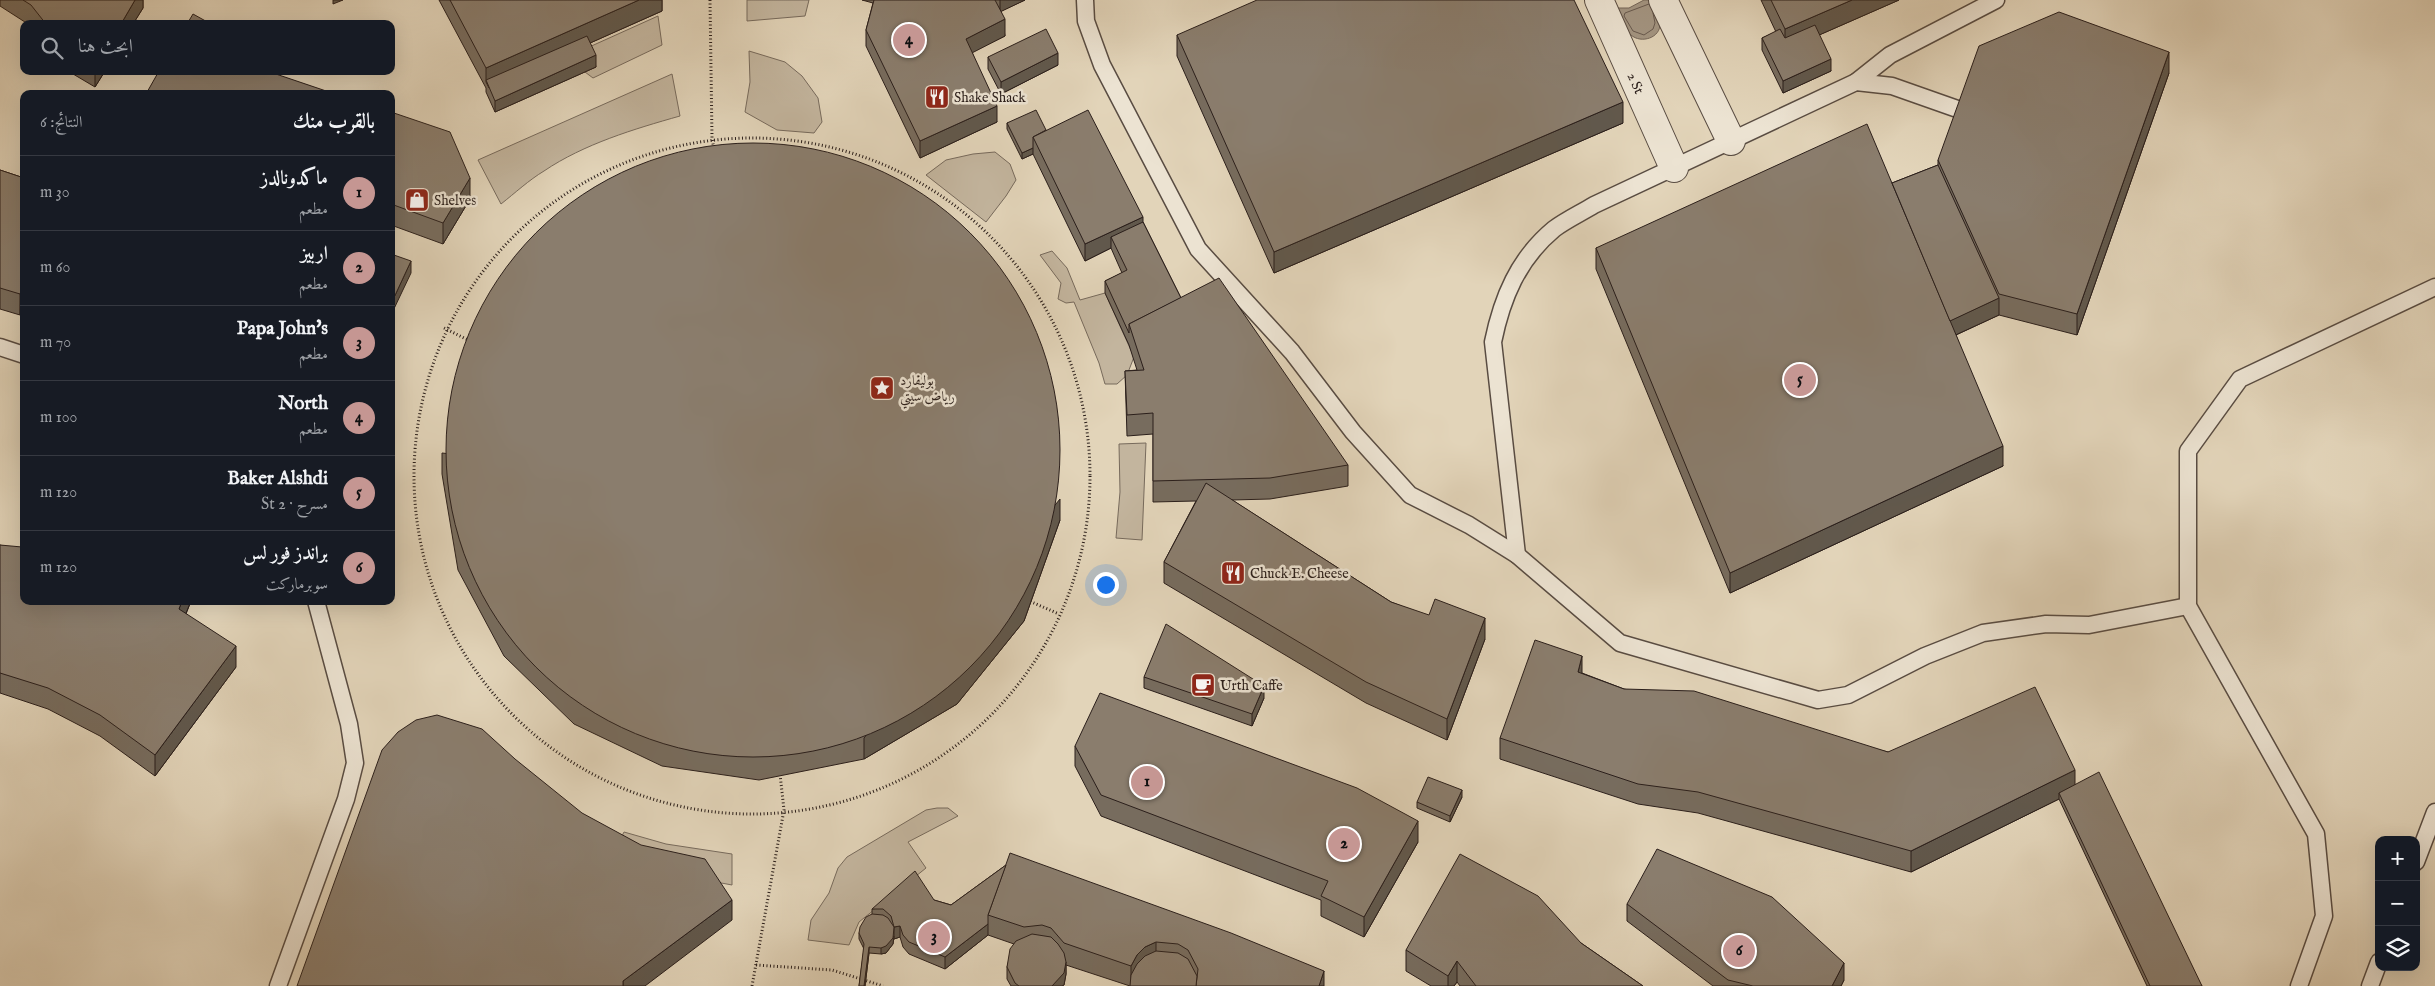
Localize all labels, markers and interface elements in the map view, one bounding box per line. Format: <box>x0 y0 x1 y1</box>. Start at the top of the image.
search box <box>20 20 395 75</box>
pin: 4 <box>893 21 925 59</box>
icon: search <box>38 34 66 62</box>
text: ابحث هنا <box>78 35 133 59</box>
street label: 2 St <box>1623 70 1648 97</box>
restaurant icon: Shake Shack <box>924 84 950 110</box>
place label: Shake Shack <box>954 89 1026 107</box>
text: بالقرب منك <box>293 109 375 136</box>
text: النتائج: 6 <box>40 113 83 133</box>
text: ماكدونالدز <box>261 167 328 191</box>
text: 30 m <box>40 183 70 203</box>
text: 1 <box>356 183 362 203</box>
shop icon: Shelves <box>404 187 430 213</box>
place label: Shelves <box>434 192 476 210</box>
text: مطعم <box>299 200 328 220</box>
text: اربيز <box>301 242 328 266</box>
text: 60 m <box>40 258 70 278</box>
text: 2 <box>355 258 363 278</box>
text: مطعم <box>299 275 328 295</box>
text: Papa John's <box>237 317 328 341</box>
text: 70 m <box>40 333 71 353</box>
text: 3 <box>356 333 362 353</box>
text: مطعم <box>299 345 328 365</box>
pin: 5 <box>1784 361 1816 399</box>
place label: بوليفارد رياض سيتي <box>900 372 955 409</box>
place icon: بوليفارد رياض سيتي <box>869 375 895 401</box>
text: North <box>278 392 328 416</box>
text: 100 m <box>40 408 77 428</box>
text: 4 <box>355 408 363 428</box>
text: مطعم <box>299 420 328 440</box>
text: Baker Alshdi <box>227 467 328 491</box>
text: 120 m <box>40 483 77 503</box>
text: 5 <box>356 483 362 503</box>
text: مسرح · 2 St <box>261 495 328 515</box>
text: براندز فور لس <box>243 542 328 566</box>
text: 120 m <box>40 558 77 578</box>
text: 6 <box>356 558 362 578</box>
restaurant icon: Chuck E. Cheese <box>1220 560 1246 586</box>
place label: Chuck E. Cheese <box>1250 565 1349 583</box>
your location <box>1093 572 1119 598</box>
text: سوبرماركت <box>266 575 328 595</box>
cafe icon: Urth Caffe <box>1190 672 1216 698</box>
place label: Urth Caffe <box>1220 677 1283 695</box>
pin: 1 <box>1131 763 1163 801</box>
pin: 2 <box>1328 825 1360 863</box>
map controls <box>2375 836 2420 971</box>
button: + <box>2375 836 2420 881</box>
button: − <box>2375 881 2420 926</box>
pin: 3 <box>918 918 950 956</box>
button: layers <box>2375 926 2420 971</box>
pin: 6 <box>1723 932 1755 970</box>

